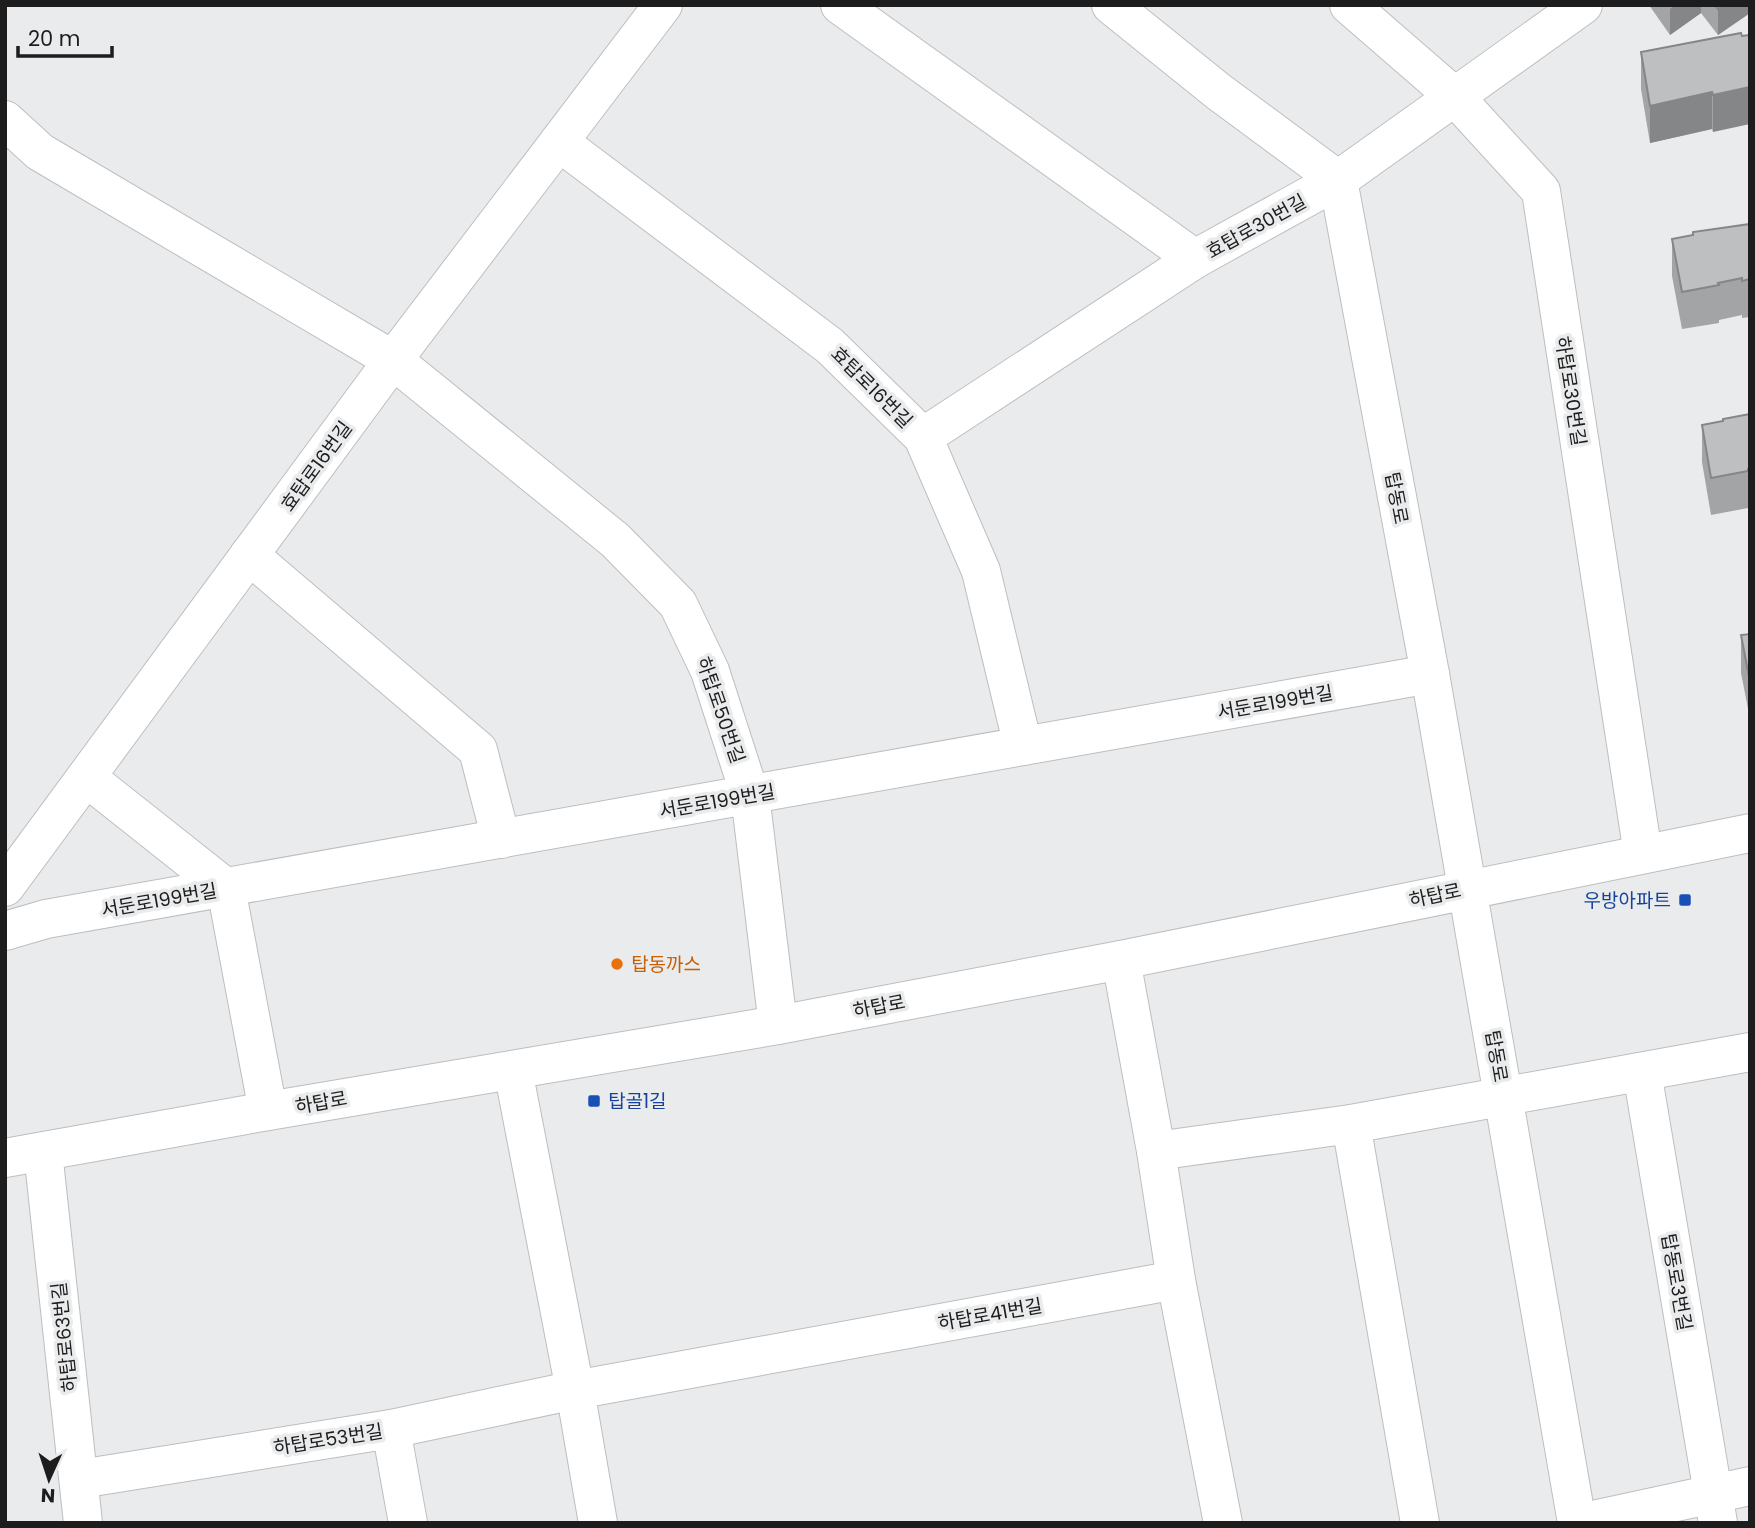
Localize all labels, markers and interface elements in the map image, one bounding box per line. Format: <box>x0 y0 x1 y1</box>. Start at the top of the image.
scale bar <box>18 14 112 58</box>
text: 20 m <box>28 24 81 53</box>
street label: 효탑로30번길 <box>1201 188 1311 265</box>
street label: 하탑로30번길 <box>1549 334 1592 448</box>
street label: 효탑로16번길 <box>825 340 919 434</box>
street label: 효탑로16번길 <box>274 416 358 517</box>
street label: 탑동로 <box>1378 470 1415 526</box>
street label: 하탑로50번길 <box>690 653 751 767</box>
street label: 서둔로199번길 <box>1215 679 1335 726</box>
street label: 서둔로199번길 <box>657 778 777 825</box>
street label: 서둔로199번길 <box>99 877 219 924</box>
street label: 하탑로 <box>1407 877 1464 914</box>
place label: 우방아파트 <box>1584 887 1671 914</box>
marker: 우방아파트 <box>1677 892 1693 908</box>
place label: 탑동까스 <box>631 951 701 978</box>
marker: 탑동까스 <box>609 956 625 972</box>
street label: 하탑로 <box>851 988 907 1025</box>
street label: 탑동로 <box>1479 1028 1514 1084</box>
street label: 하탑로 <box>293 1085 349 1120</box>
place label: 탑골1길 <box>608 1088 667 1115</box>
marker: 탑골1길 <box>586 1093 602 1109</box>
street label: 탑동로3번길 <box>1655 1231 1698 1333</box>
street label: 하탑로63번길 <box>45 1281 84 1393</box>
street label: 하탑로41번길 <box>936 1292 1044 1337</box>
street label: 하탑로53번길 <box>271 1418 385 1461</box>
north arrow <box>14 1444 84 1514</box>
text: N <box>40 1482 56 1509</box>

